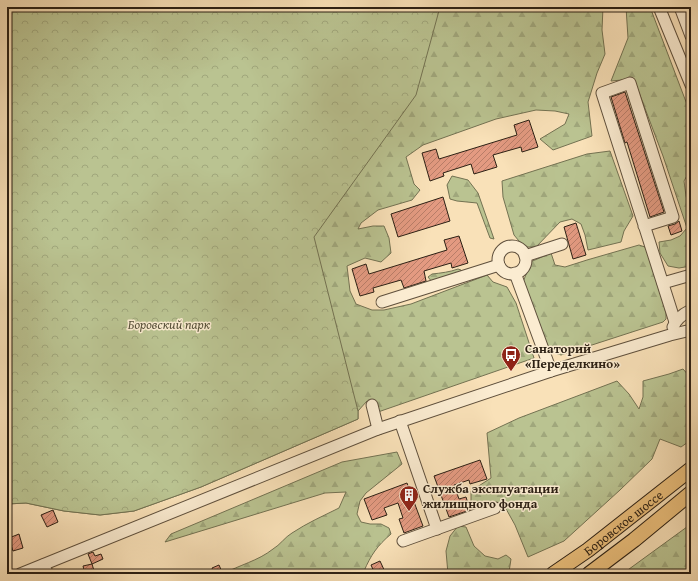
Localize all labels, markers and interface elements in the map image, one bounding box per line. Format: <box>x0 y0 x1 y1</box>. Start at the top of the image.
park label: Боровский парк <box>128 315 211 334</box>
place label: Санаторий «Переделкино» <box>525 339 620 373</box>
bus stop icon: Санаторий «Переделкино» <box>500 344 522 372</box>
place label: Служба эксплуатации жилищного фонда <box>423 479 559 513</box>
building icon: Служба эксплуатации жилищного фонда <box>398 484 420 512</box>
street label: Боровское шоссе <box>580 486 667 560</box>

